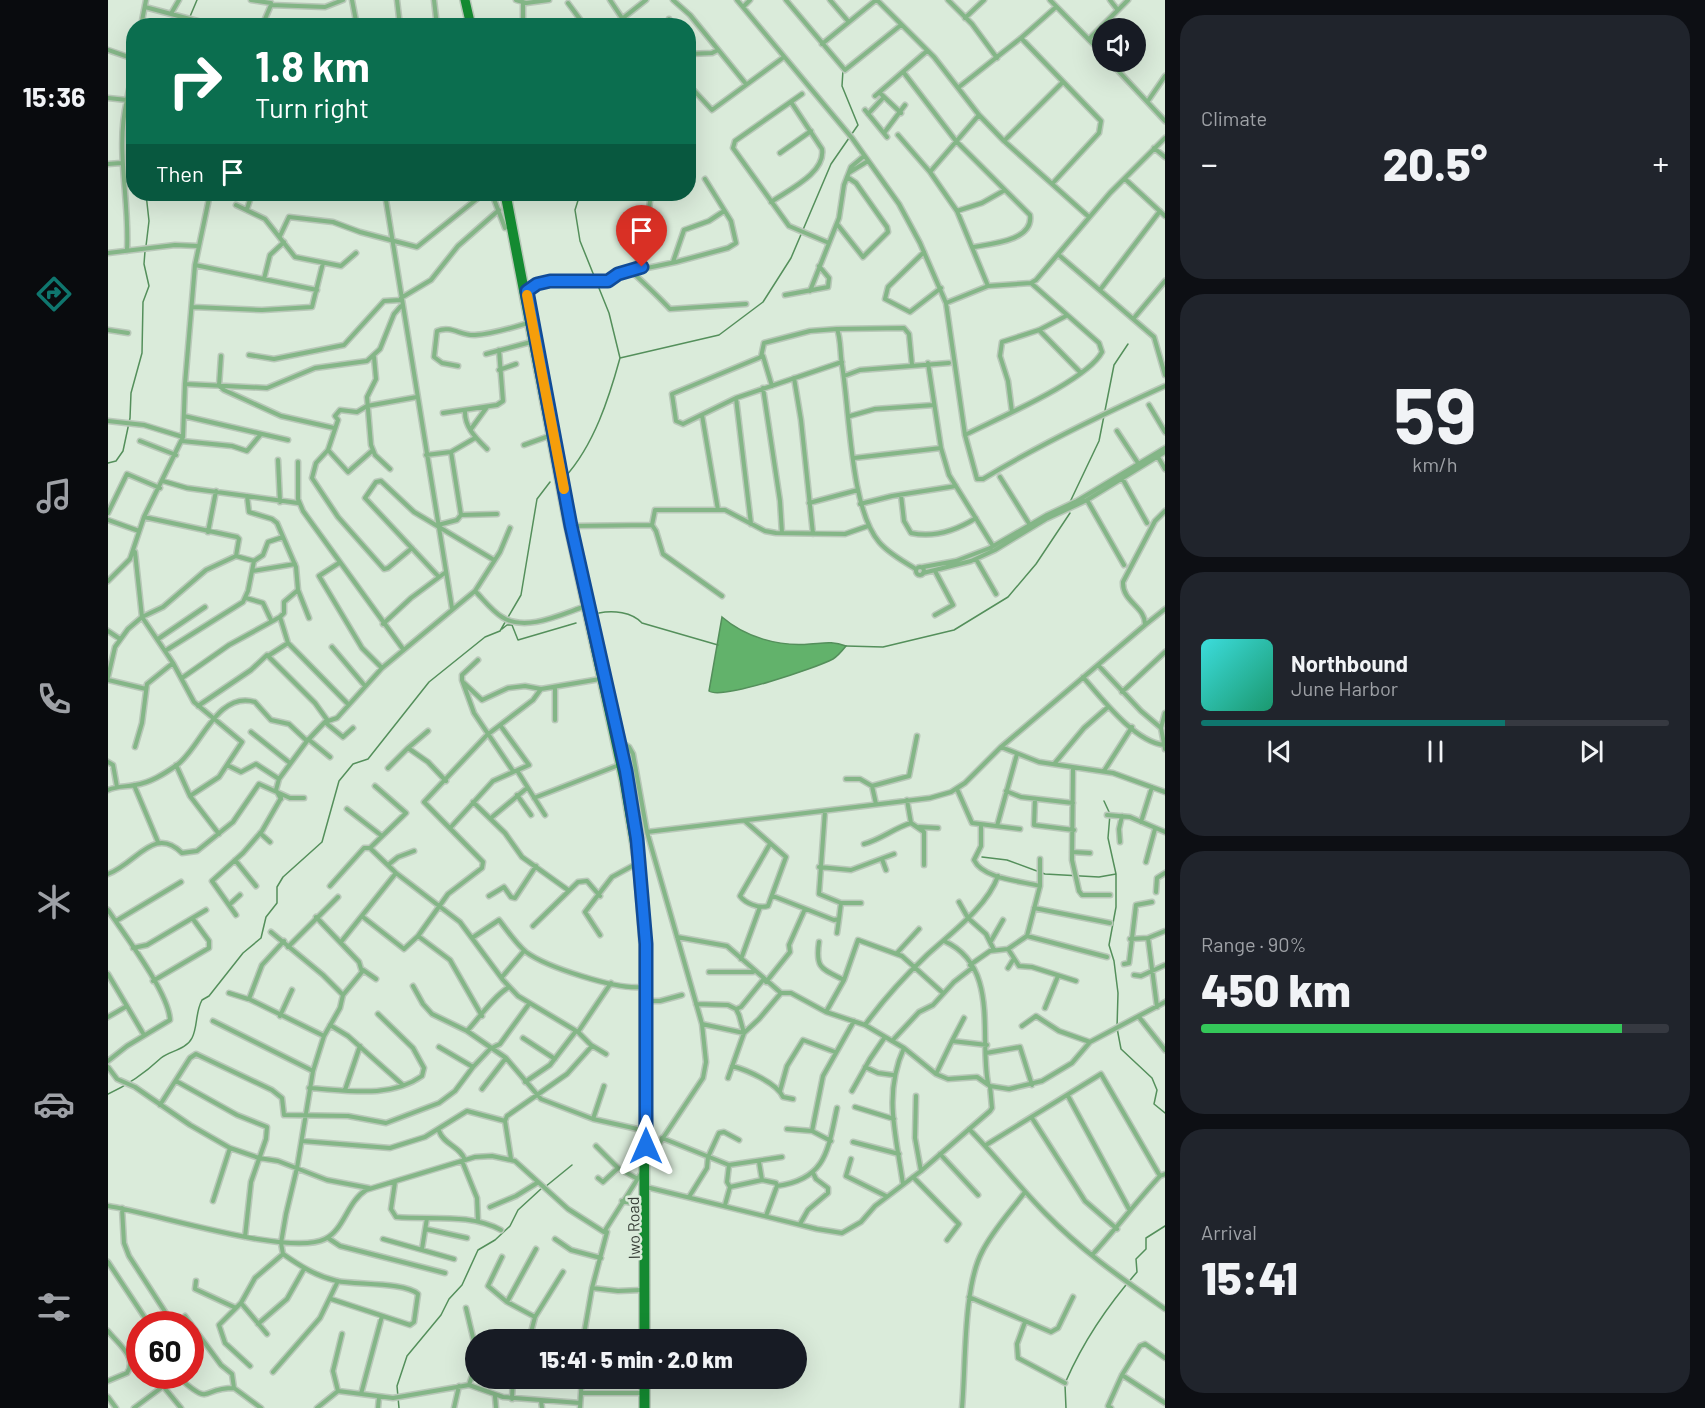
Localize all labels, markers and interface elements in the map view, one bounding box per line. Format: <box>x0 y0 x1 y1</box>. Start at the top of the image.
map controls <box>1092 18 1146 72</box>
button: sound <box>1092 18 1146 72</box>
text: 1.8 km <box>255 40 370 90</box>
icon: right <box>156 42 234 120</box>
text: 15:36 <box>22 80 86 112</box>
text: Turn right <box>255 91 369 123</box>
text: Climate <box>1201 106 1267 130</box>
text: 20.5° <box>1383 136 1487 190</box>
text: − <box>1201 143 1218 183</box>
text: + <box>1653 143 1669 183</box>
icon: arrive <box>216 156 249 189</box>
text: Then <box>156 160 204 186</box>
pin <box>616 205 667 267</box>
icon: arrive <box>625 214 658 247</box>
icon: directions <box>33 273 75 315</box>
text: 59 <box>1393 366 1477 460</box>
text: km/h <box>1412 452 1458 476</box>
icon: music <box>33 475 75 517</box>
text: Northbound <box>1291 650 1408 676</box>
text: June Harbor <box>1291 676 1398 700</box>
icon: phone <box>33 678 75 720</box>
icon: previous <box>1263 735 1296 768</box>
icon: pause <box>1419 735 1452 768</box>
icon: next <box>1575 735 1608 768</box>
icon: climate <box>33 881 75 923</box>
text: Range · 90% <box>1201 932 1306 956</box>
text: 450 km <box>1201 962 1351 1016</box>
icon: car <box>33 1083 75 1125</box>
position arrow <box>614 1114 678 1178</box>
street label: Iwo Road <box>623 1196 643 1260</box>
text: Arrival <box>1201 1220 1257 1244</box>
text: 15:41 <box>1201 1250 1298 1304</box>
icon: filters <box>33 1286 75 1328</box>
speed limit sign: 60 <box>126 1311 204 1389</box>
text: 15:41 · 5 min · 2.0 km <box>539 1346 733 1372</box>

